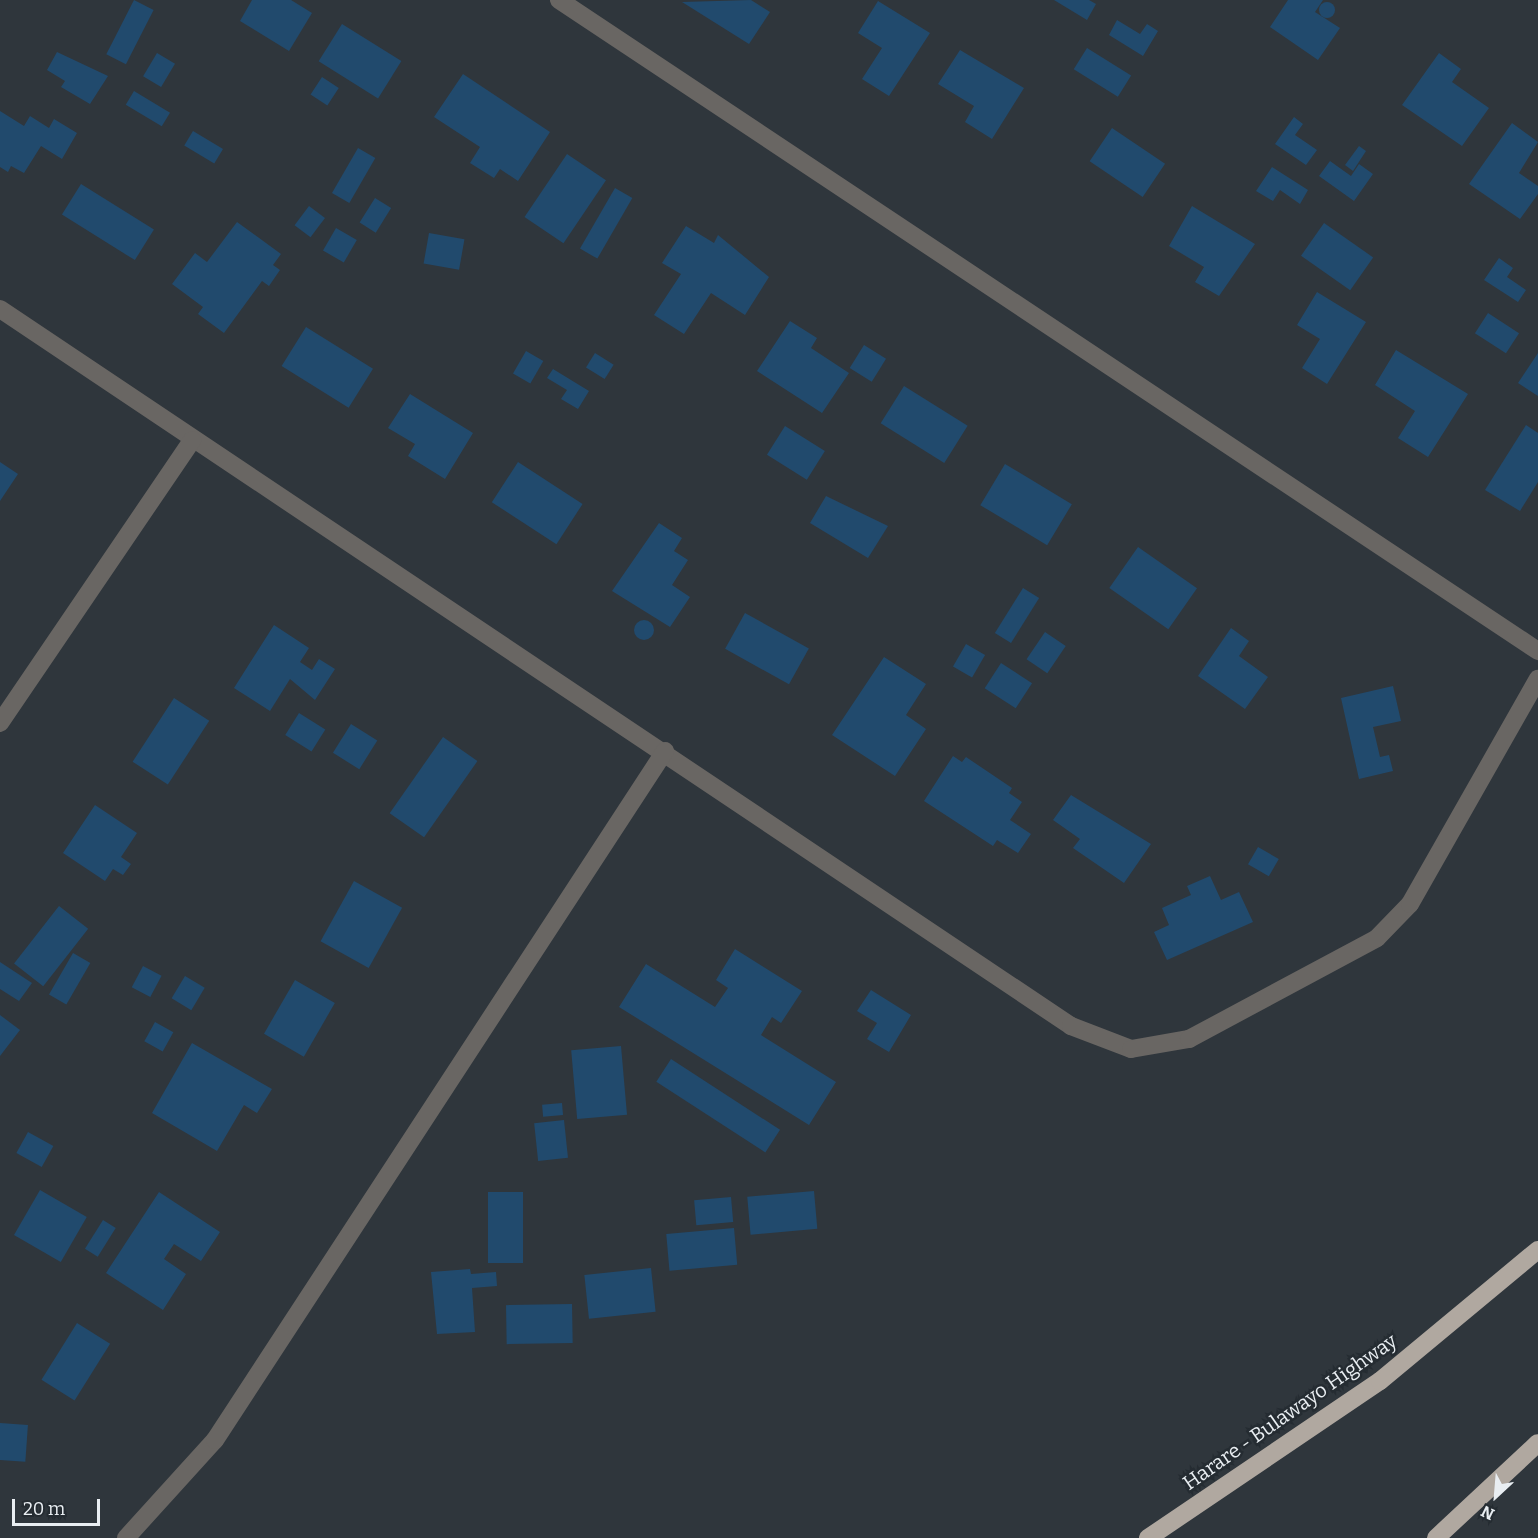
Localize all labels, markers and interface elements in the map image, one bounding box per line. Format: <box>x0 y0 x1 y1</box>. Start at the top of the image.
street label: Harare - Bulawayo Highway <box>1178 1329 1402 1495</box>
north arrow <box>1466 1466 1526 1526</box>
scale bar <box>15 1487 104 1525</box>
text: 20 m <box>23 1498 65 1520</box>
text: N <box>1478 1501 1498 1524</box>

